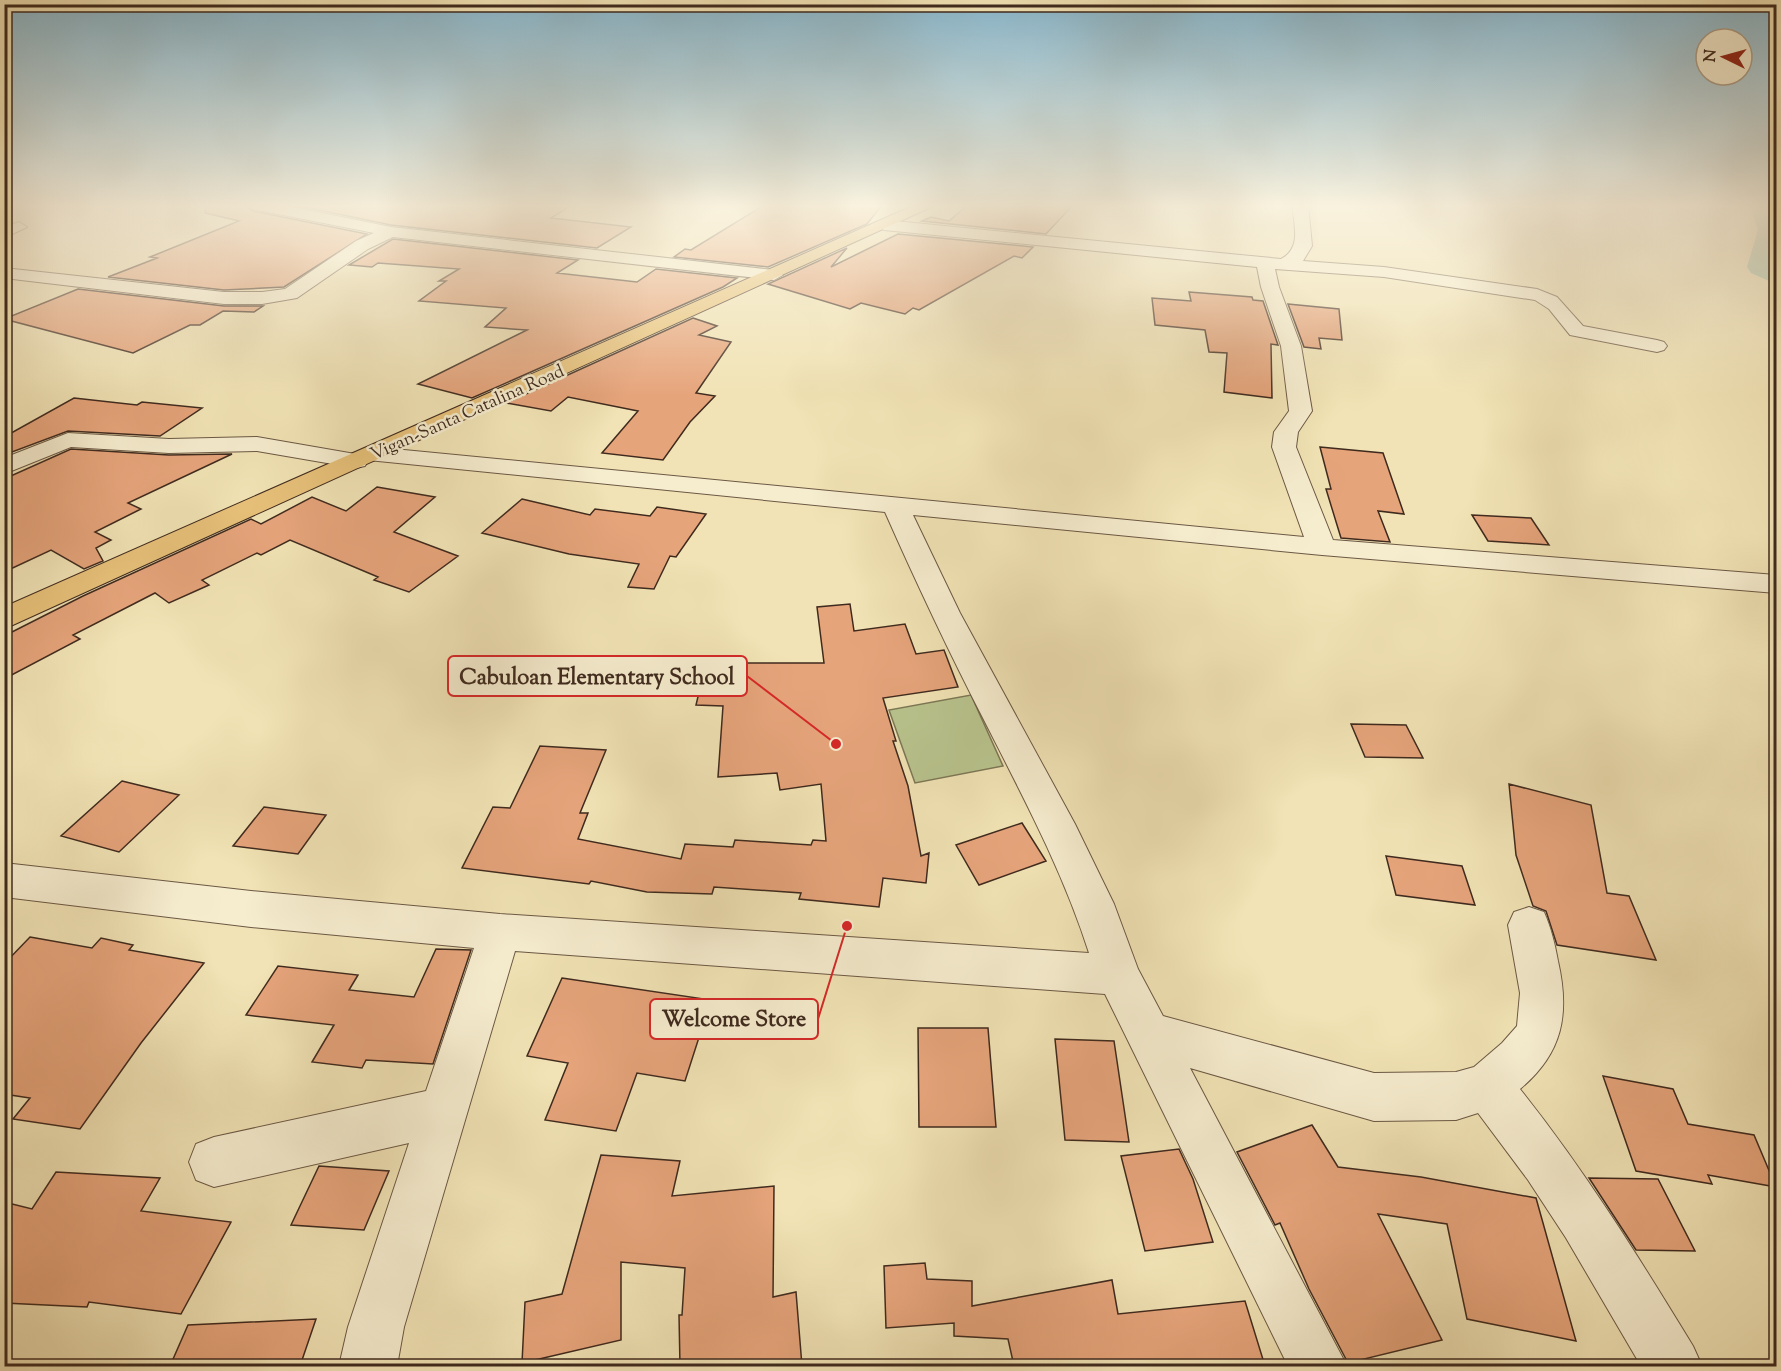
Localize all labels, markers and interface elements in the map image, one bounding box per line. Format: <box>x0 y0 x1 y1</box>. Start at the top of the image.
north arrow <box>1694 27 1754 87</box>
text: N <box>1700 48 1724 63</box>
street label: Vigan-Santa Catalina Road <box>367 359 569 468</box>
callout: Cabuloan Elementary School <box>448 656 747 696</box>
text: Cabuloan Elementary School <box>459 663 736 695</box>
callout: Welcome Store <box>650 999 818 1039</box>
text: Welcome Store <box>662 1005 806 1037</box>

